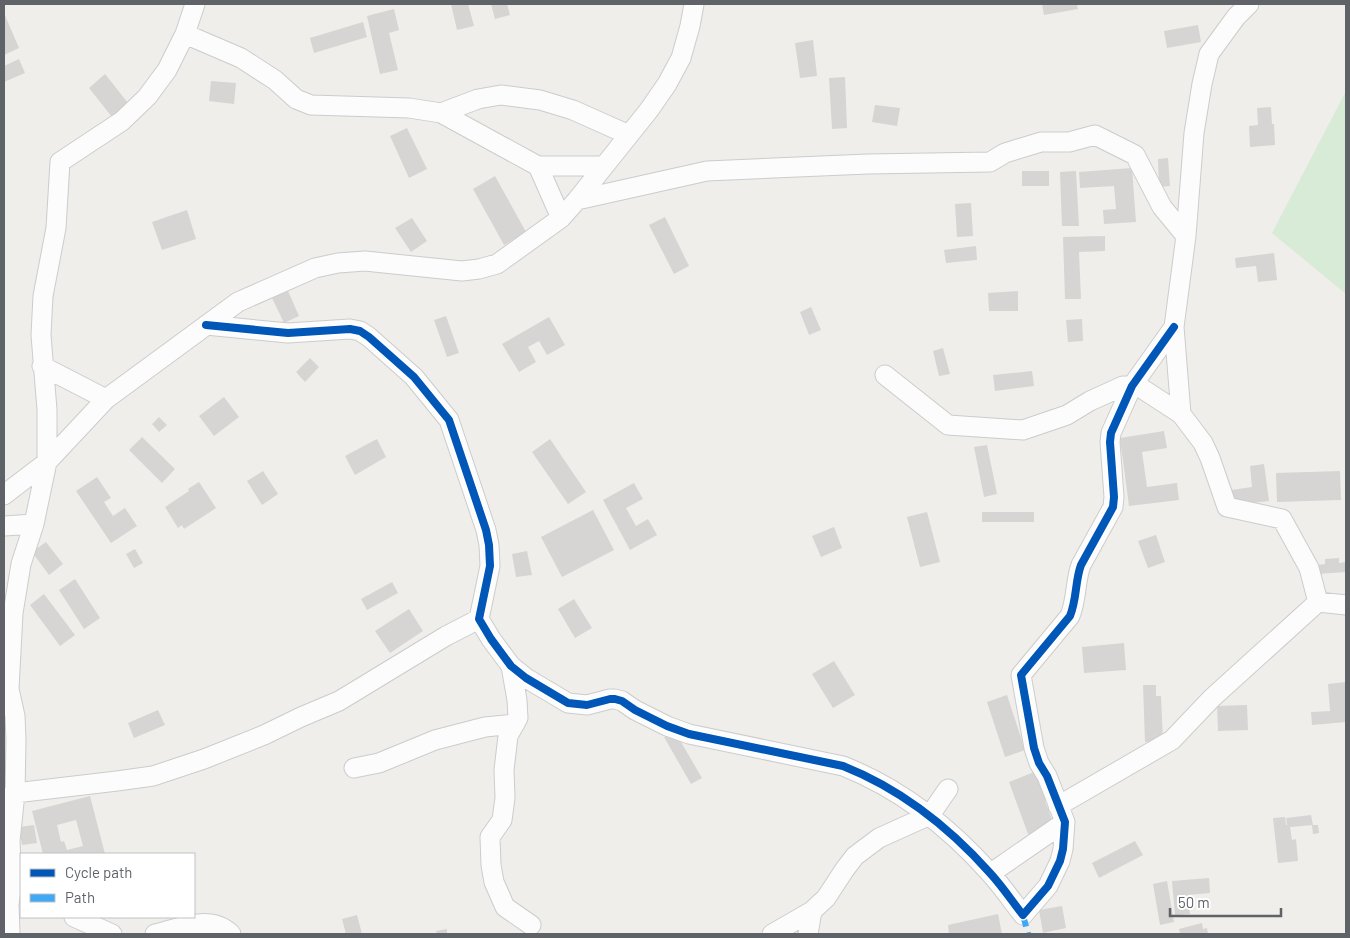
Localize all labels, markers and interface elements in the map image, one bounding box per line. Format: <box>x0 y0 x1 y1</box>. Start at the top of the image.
legend <box>20 853 195 918</box>
text: Cycle path <box>65 863 132 881</box>
scale bar <box>1170 886 1281 918</box>
text: Path <box>65 888 95 906</box>
text: 50 m <box>1178 893 1210 911</box>

